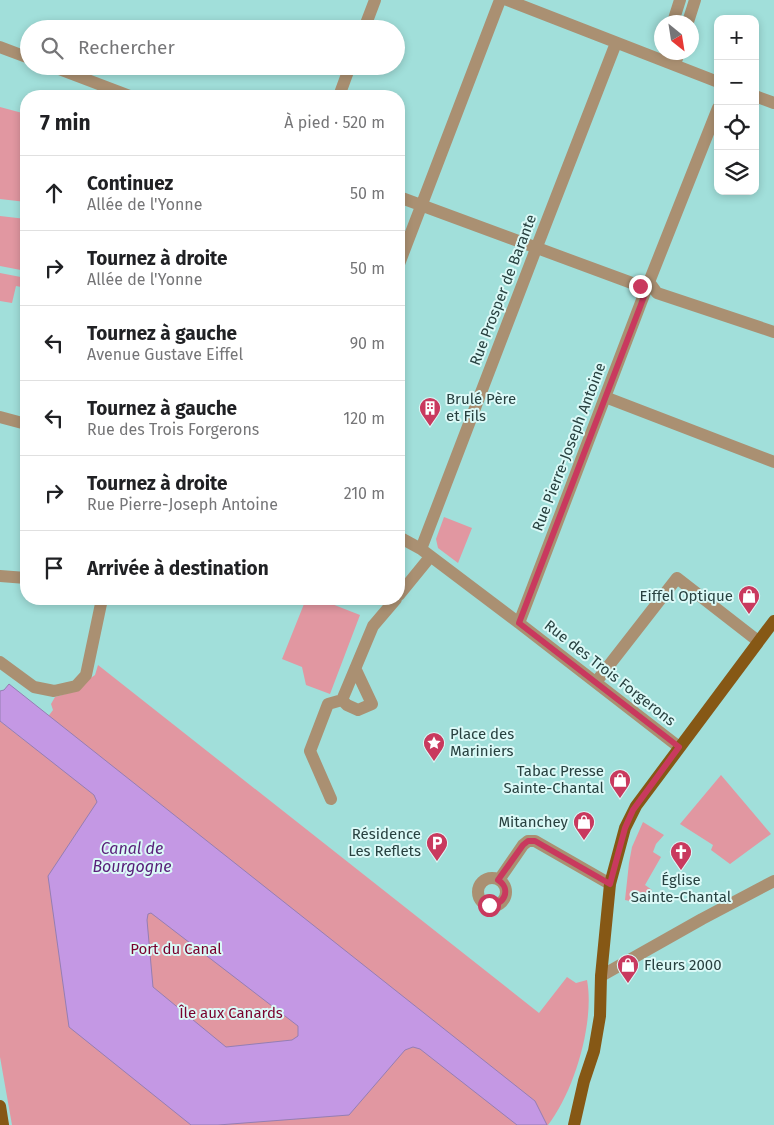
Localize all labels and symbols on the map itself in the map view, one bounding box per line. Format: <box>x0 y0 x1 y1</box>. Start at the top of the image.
north arrow <box>654 15 699 60</box>
street label: Rue Prosper de Barante <box>466 212 540 368</box>
route end <box>629 275 652 298</box>
street label: Rue Pierre-Joseph Antoine <box>529 360 609 534</box>
place label: Brulé Père et Fils <box>446 390 516 425</box>
building icon: Brulé Père et Fils <box>418 396 442 427</box>
shop icon: Eiffel Optique <box>737 584 761 615</box>
place label: Eiffel Optique <box>639 587 733 605</box>
street label: Rue des Trois Forgerons <box>541 616 679 730</box>
place label: Place des Mariniers <box>450 725 514 760</box>
place icon: Place des Mariniers <box>422 731 446 762</box>
place label: Tabac Presse Sainte-Chantal <box>504 762 605 797</box>
shop icon: Tabac Presse Sainte-Chantal <box>608 768 632 799</box>
shop icon: Mitanchey <box>572 810 596 841</box>
place label: Mitanchey <box>498 813 569 831</box>
place label: Résidence Les Reflets <box>348 825 421 860</box>
parking icon: Résidence Les Reflets <box>425 831 449 862</box>
water label: Canal de Bourgogne <box>92 839 172 876</box>
church icon: Église Sainte-Chantal <box>669 840 693 871</box>
place label: Église Sainte-Chantal <box>631 871 732 906</box>
route start <box>478 894 501 917</box>
park label: Port du Canal <box>130 940 222 958</box>
shop icon: Fleurs 2000 <box>616 953 640 984</box>
place label: Fleurs 2000 <box>644 956 722 974</box>
park label: Île aux Canards <box>178 1004 283 1022</box>

